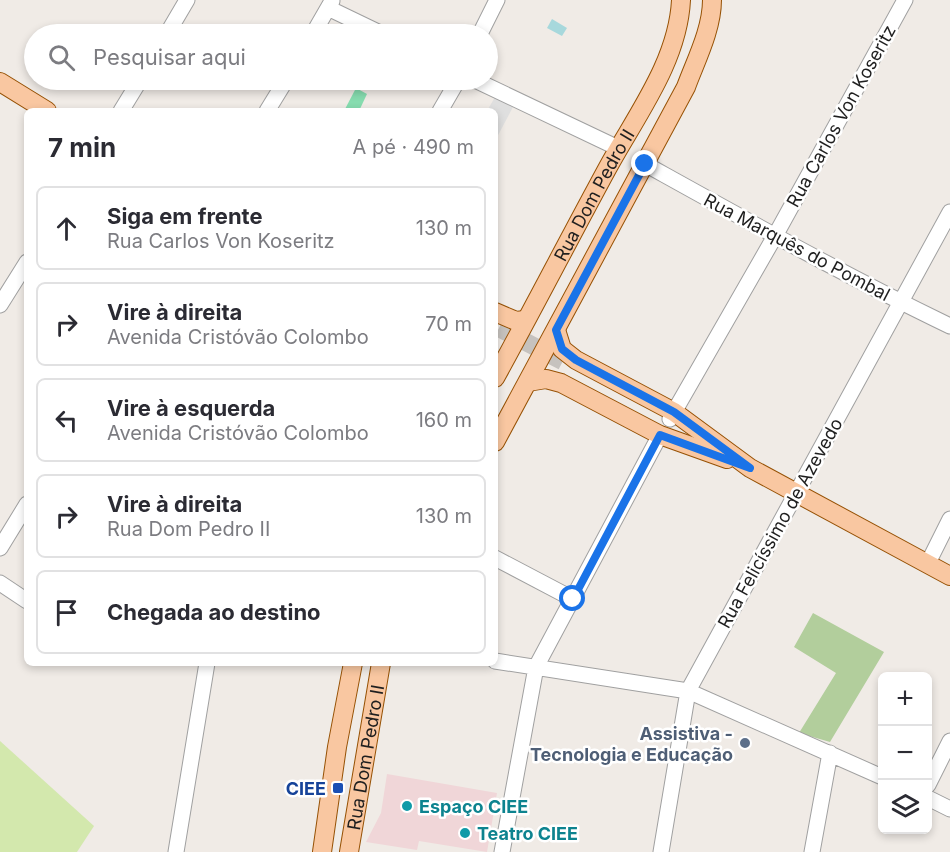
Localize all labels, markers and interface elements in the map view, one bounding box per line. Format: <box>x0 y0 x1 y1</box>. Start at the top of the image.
street label: Rua Carlos Von Koseritz <box>782 21 900 211</box>
search box <box>24 24 498 90</box>
icon: search <box>45 41 78 74</box>
text: Pesquisar aqui <box>93 44 246 70</box>
street label: Rua Dom Pedro II <box>549 125 638 264</box>
text: 7 min <box>48 132 116 163</box>
text: A pé · 490 m <box>353 135 474 159</box>
route end <box>631 150 657 176</box>
street label: Rua Marquês do Pombal <box>700 189 894 305</box>
text: Siga em frente <box>107 203 263 229</box>
icon: ahead <box>50 212 83 245</box>
text: 130 m <box>416 216 472 240</box>
text: Rua Carlos Von Koseritz <box>107 229 335 253</box>
text: Vire à direita <box>107 299 242 325</box>
icon: right <box>50 308 83 341</box>
text: 70 m <box>425 312 472 336</box>
text: Avenida Cristóvão Colombo <box>107 325 369 349</box>
text: Vire à esquerda <box>107 395 275 421</box>
icon: left <box>50 404 83 437</box>
text: 160 m <box>416 408 472 432</box>
street label: Rua Felicíssimo de Azevedo <box>713 414 847 632</box>
text: Avenida Cristóvão Colombo <box>107 421 369 445</box>
text: Vire à direita <box>107 491 242 517</box>
icon: right <box>50 500 83 533</box>
text: 130 m <box>416 504 472 528</box>
text: Rua Dom Pedro II <box>107 517 270 541</box>
route start <box>559 585 585 611</box>
icon: arrive <box>50 596 83 629</box>
text: Chegada ao destino <box>107 599 321 625</box>
map controls <box>878 672 932 834</box>
button: + <box>878 672 932 726</box>
street label: Rua Dom Pedro II <box>342 683 388 832</box>
place label: Assistiva - Tecnologia e Educação <box>530 723 733 765</box>
button: − <box>878 726 932 780</box>
marker: Assistiva - Tecnologia e Educação <box>738 736 752 750</box>
place label: CIEE <box>286 778 326 799</box>
button: layers <box>878 780 932 834</box>
marker: CIEE <box>331 781 345 795</box>
place label: Espaço CIEE <box>419 796 528 817</box>
marker: Espaço CIEE <box>400 799 414 813</box>
place label: Teatro CIEE <box>477 823 578 844</box>
marker: Teatro CIEE <box>458 826 472 840</box>

